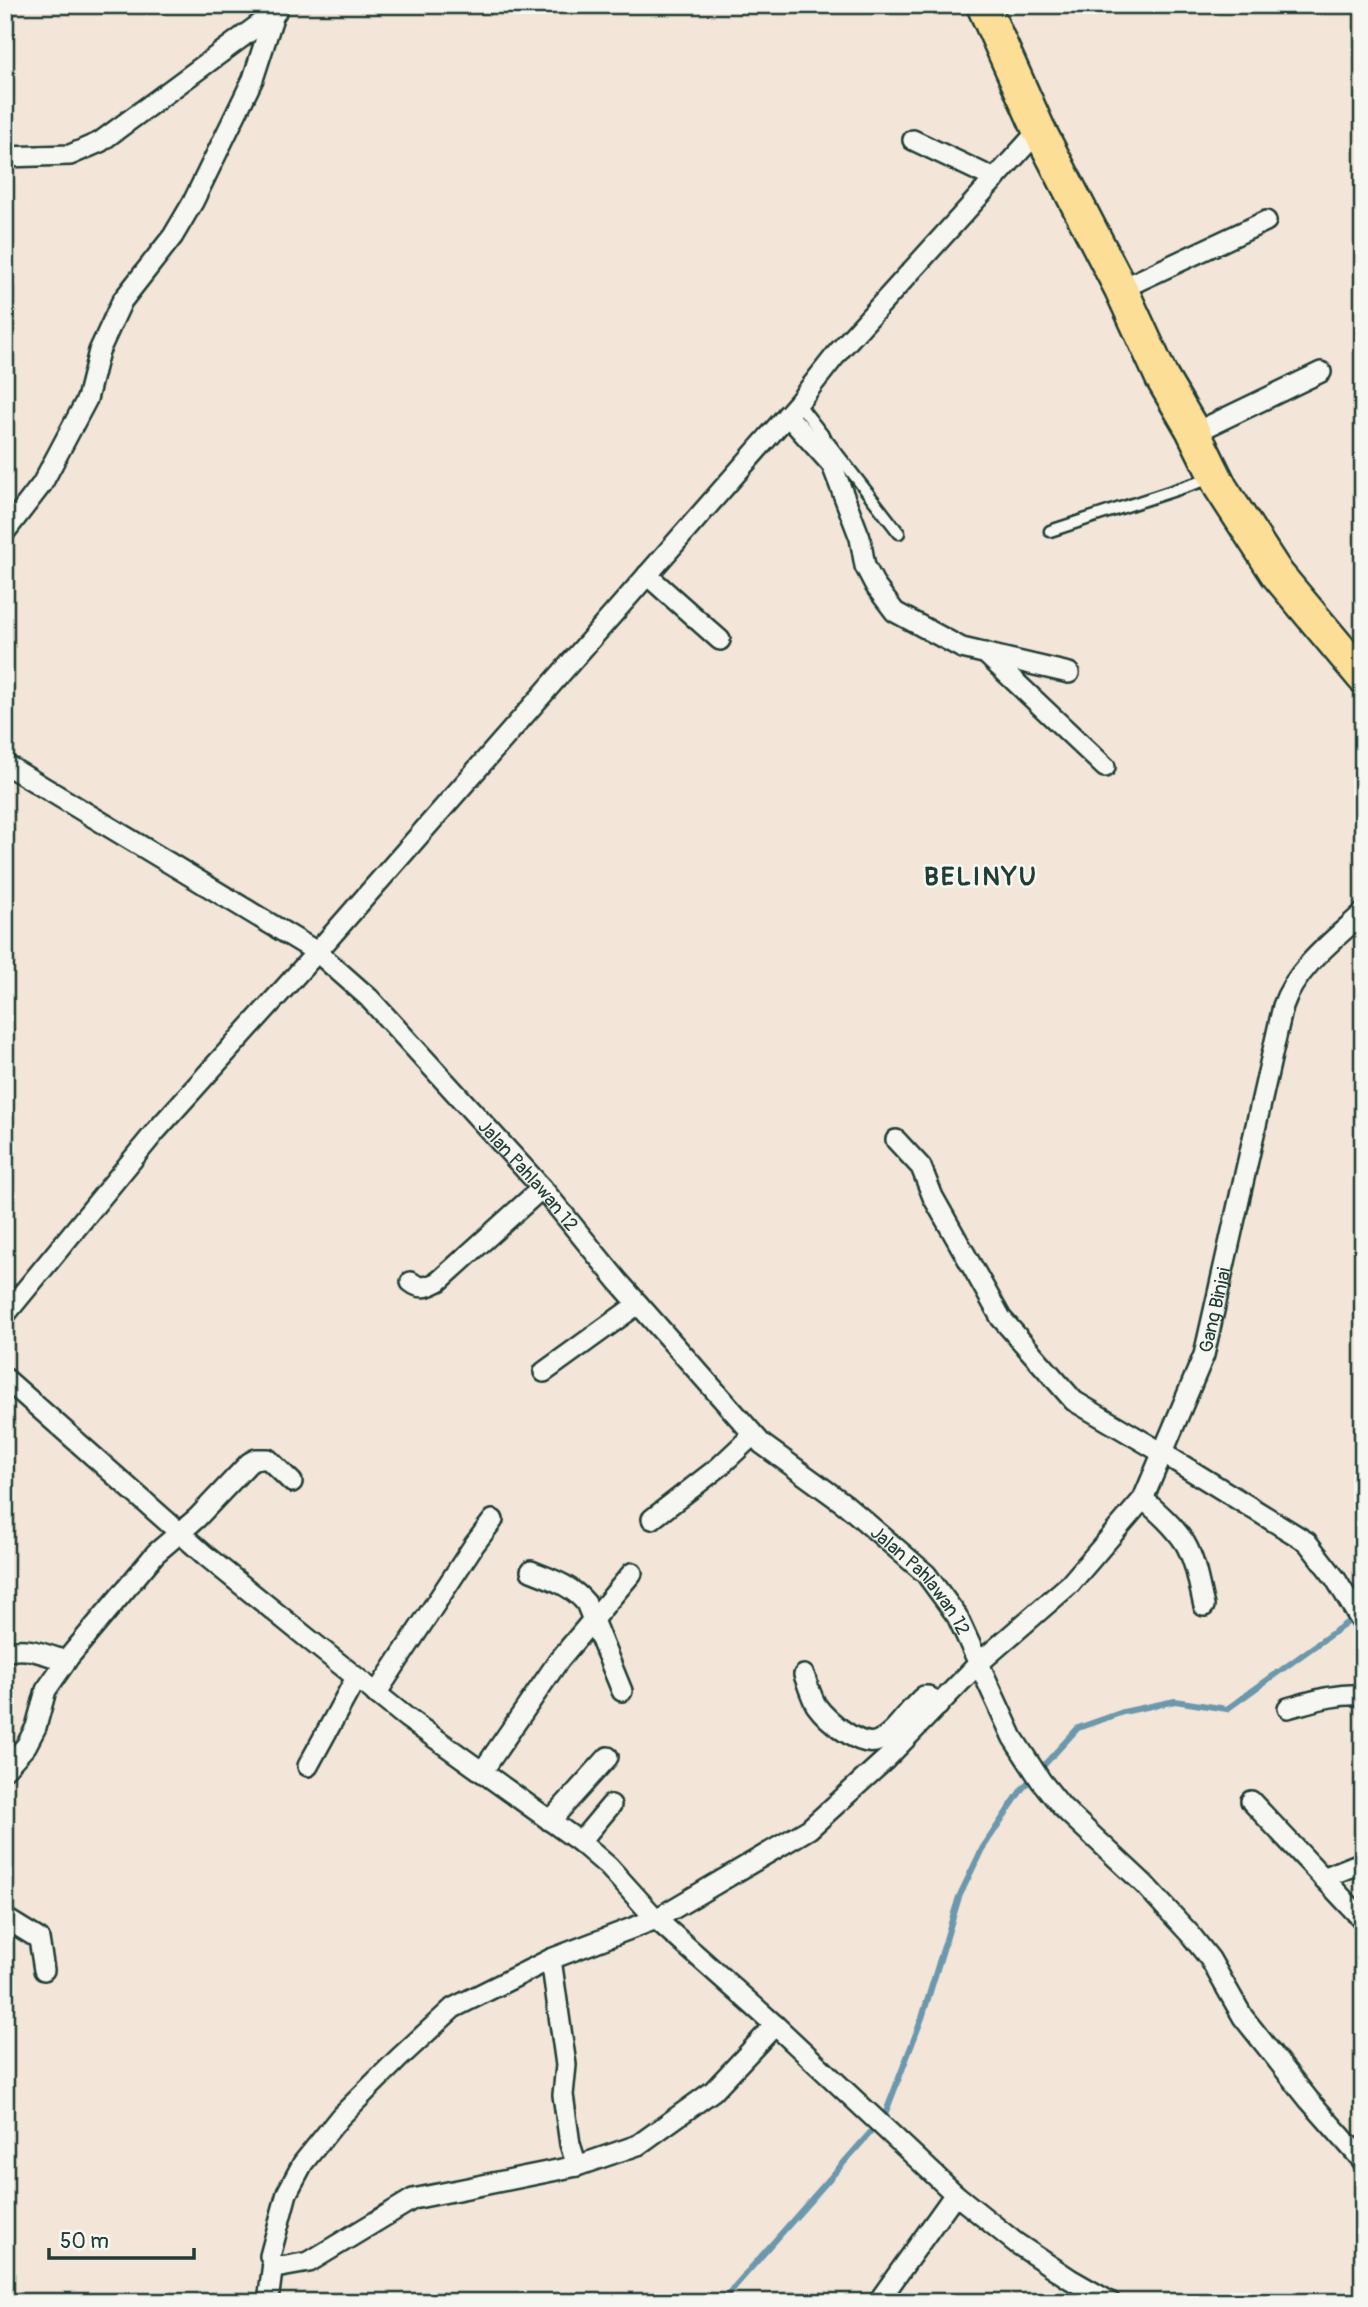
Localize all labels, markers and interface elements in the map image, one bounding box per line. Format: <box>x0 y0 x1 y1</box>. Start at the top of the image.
district label: BELINYU <box>924 861 1038 893</box>
street label: Jalan Pahlawan 12 <box>473 1115 583 1236</box>
street label: Gang Binjai <box>1194 1265 1236 1355</box>
street label: Jalan Pahlawan 12 <box>865 1521 975 1639</box>
scale bar <box>49 2216 194 2260</box>
text: 50 m <box>60 2228 109 2255</box>

